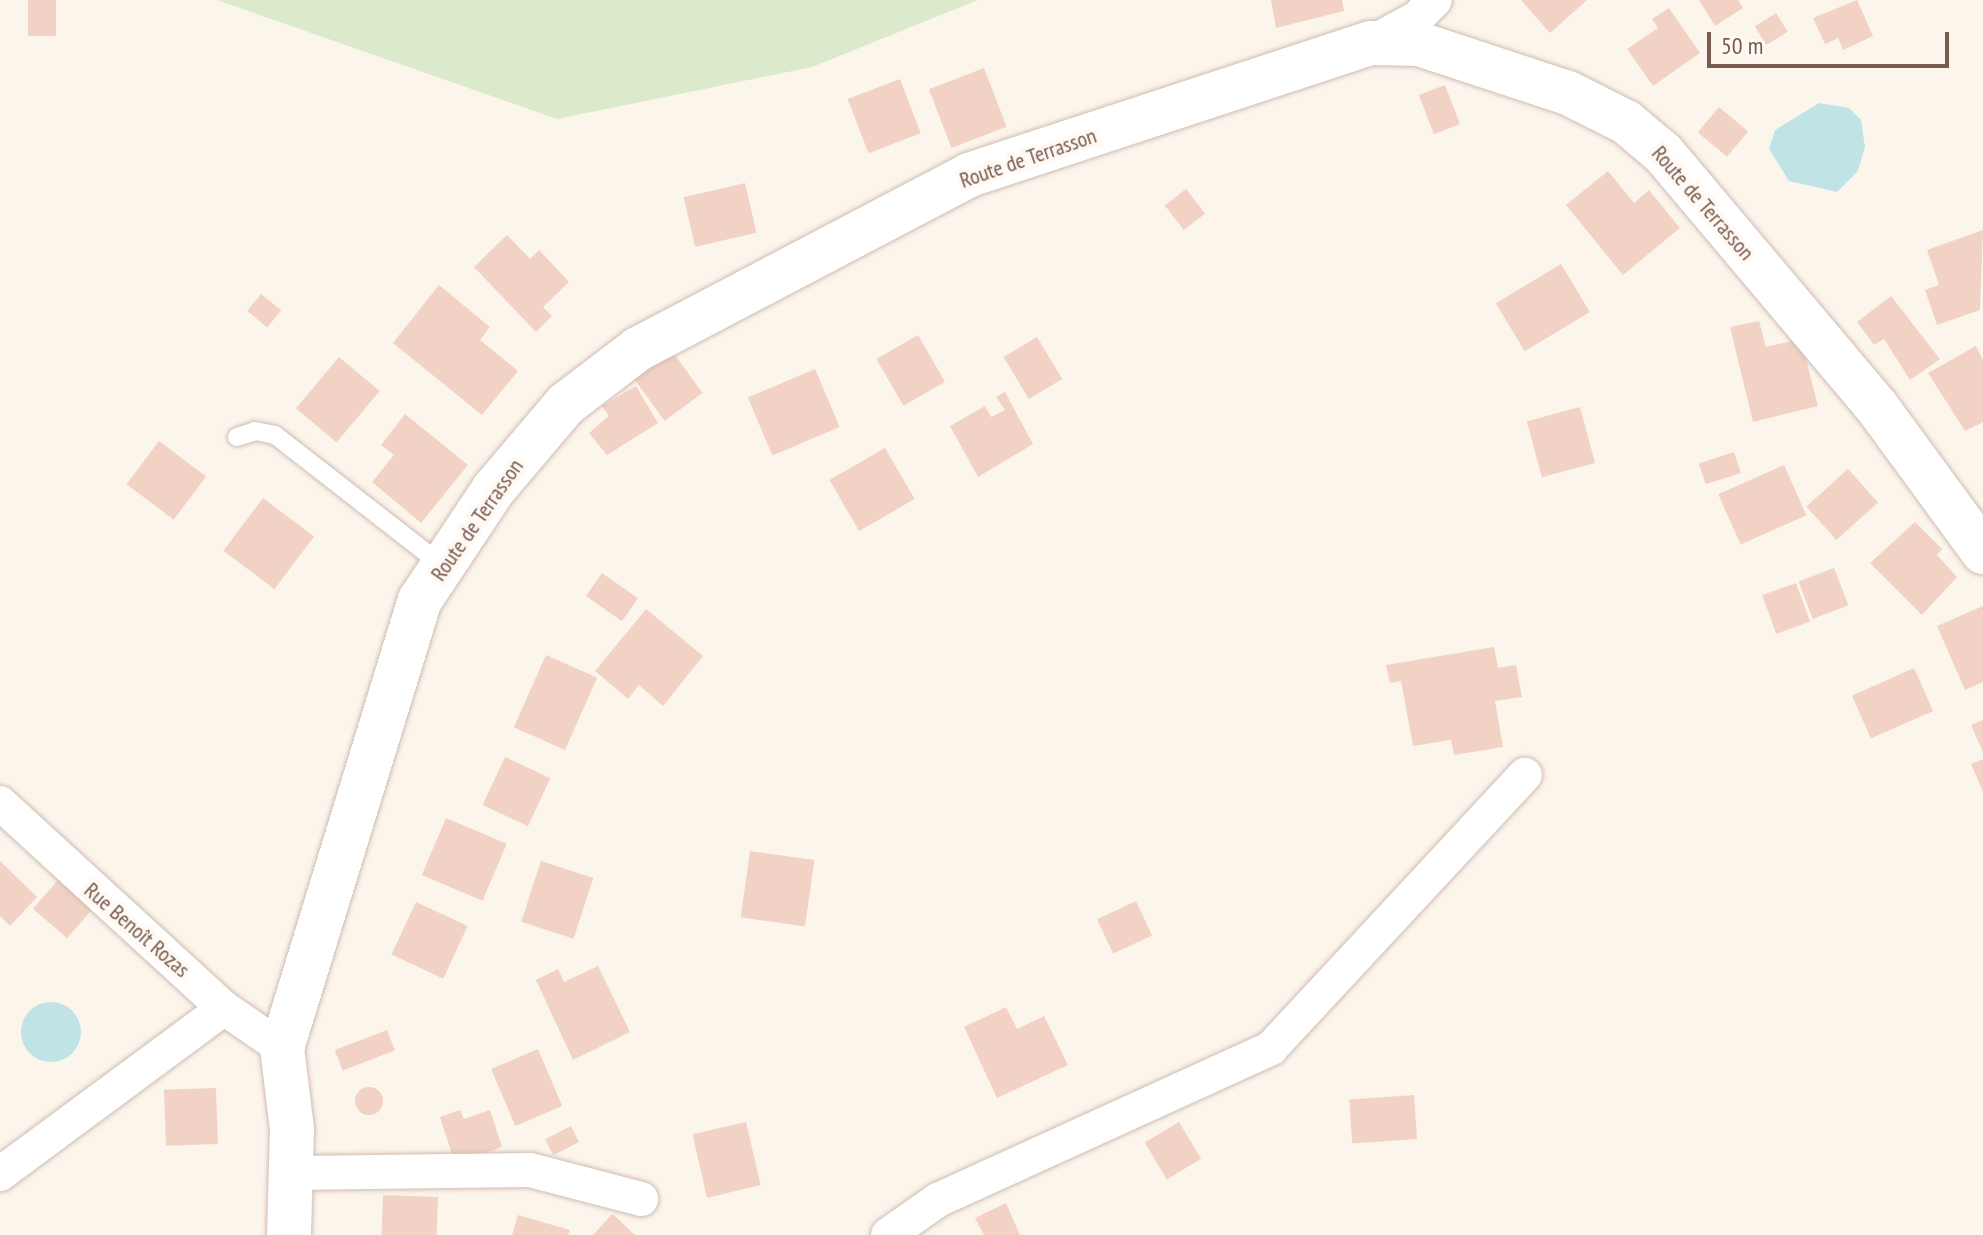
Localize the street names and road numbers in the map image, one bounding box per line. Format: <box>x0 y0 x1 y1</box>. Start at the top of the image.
street label: Route de Terrasson <box>956 122 1100 194</box>
street label: Route de Terrasson <box>1646 140 1760 266</box>
street label: Route de Terrasson <box>425 454 529 586</box>
street label: Rue Benoît Rozas <box>79 877 195 983</box>

